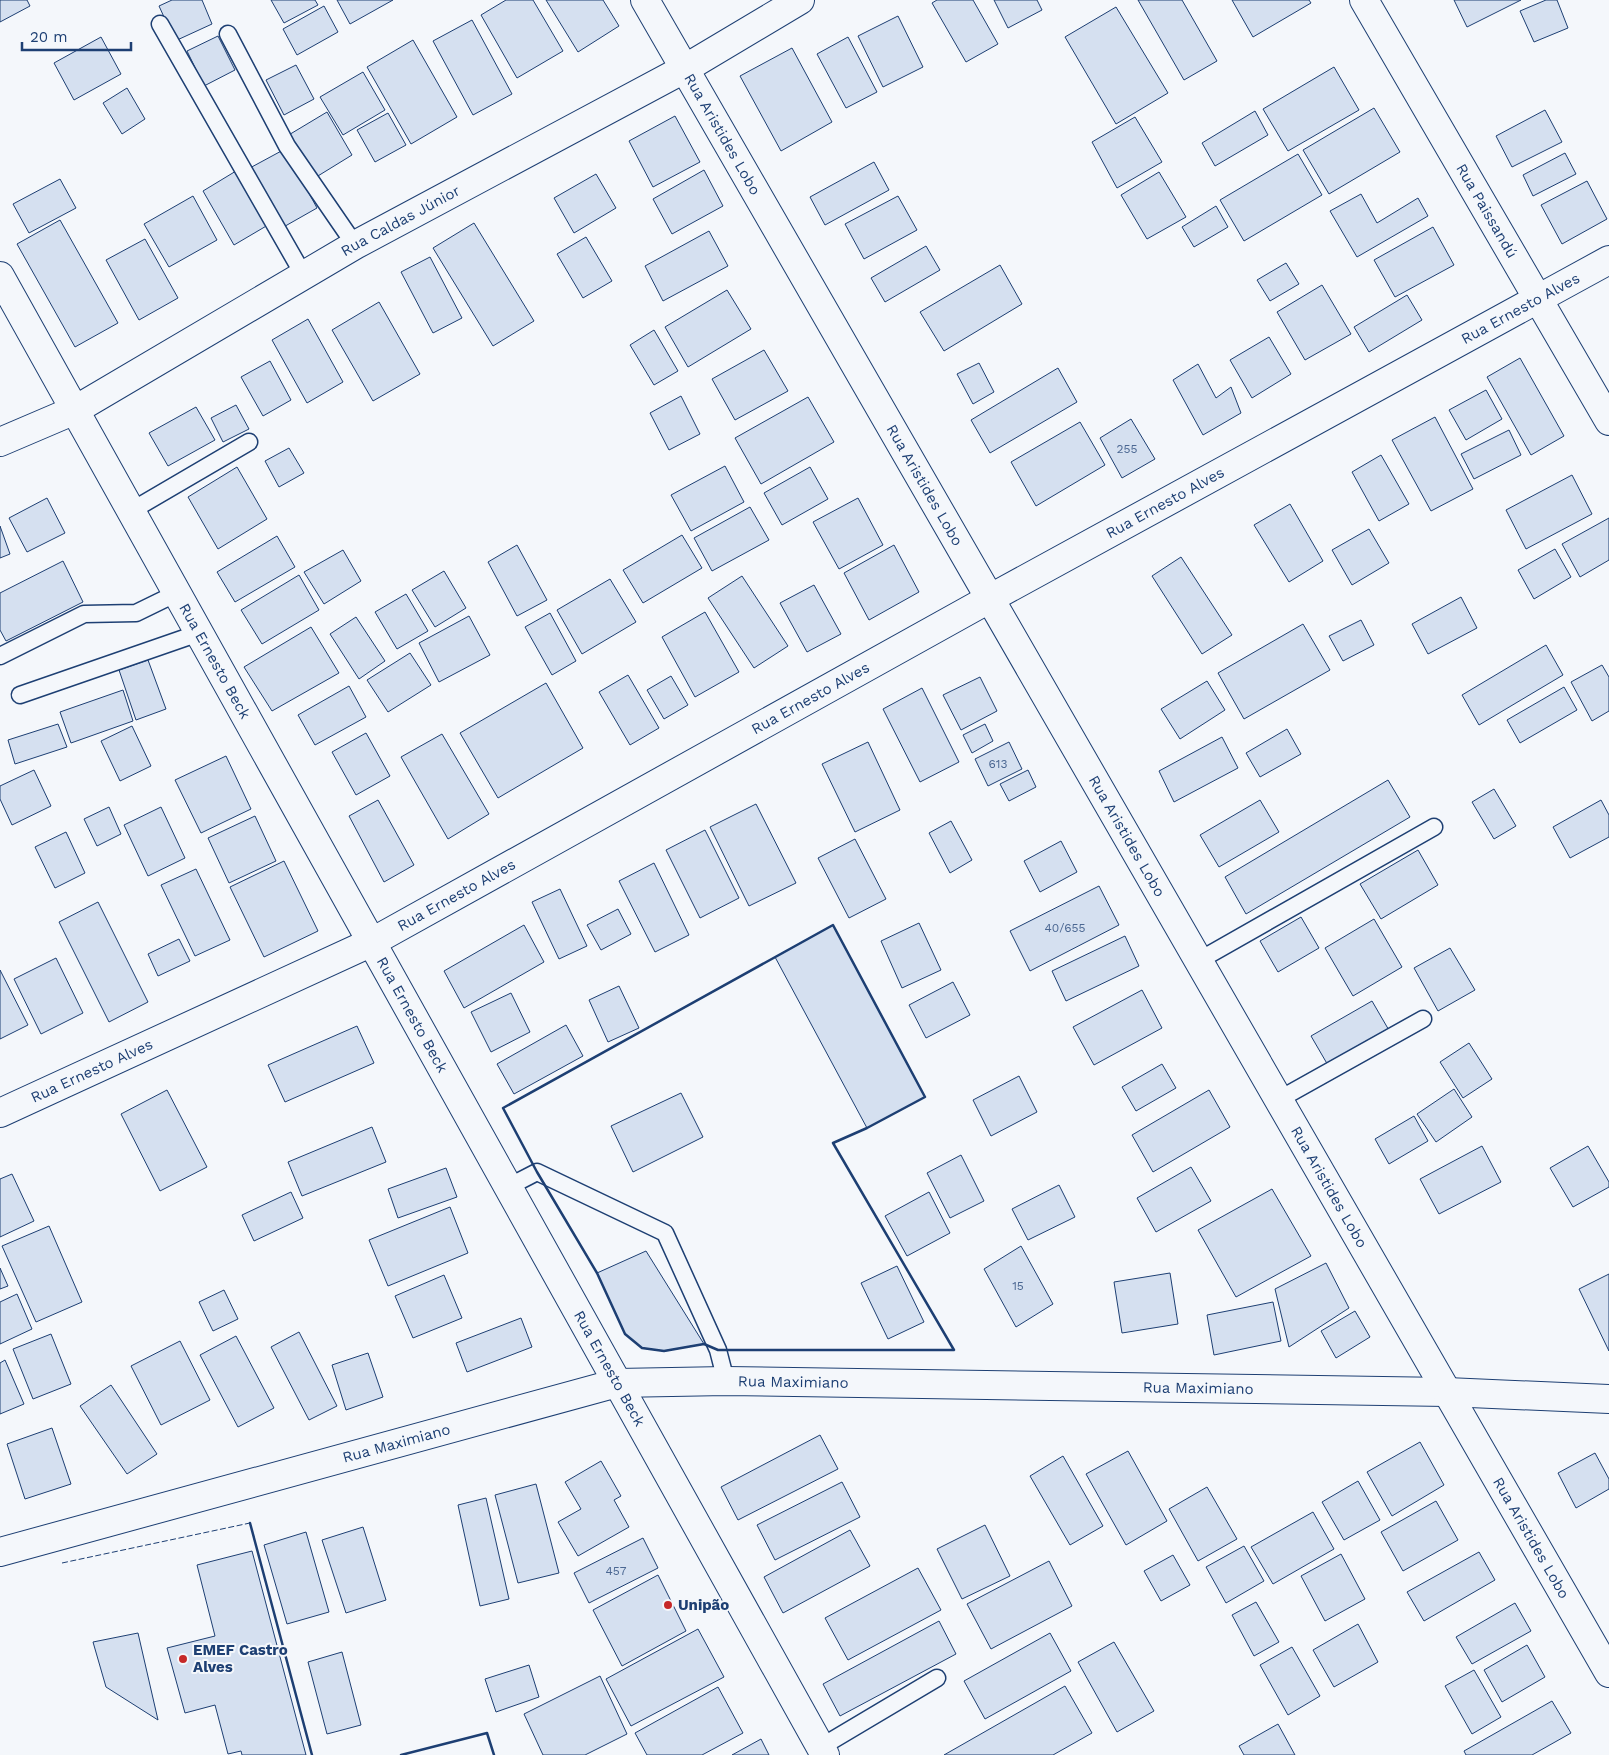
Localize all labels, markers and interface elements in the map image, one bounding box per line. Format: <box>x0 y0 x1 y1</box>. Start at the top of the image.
scale bar <box>22 20 131 52</box>
text: 20 m <box>30 28 68 46</box>
street label: Rua Aristides Lobo <box>680 70 764 198</box>
street label: Rua Paissandú <box>1452 160 1521 261</box>
street label: Rua Caldas Júnior <box>338 182 463 260</box>
street label: Rua Ernesto Alves <box>1458 269 1583 348</box>
street label: Rua Aristides Lobo <box>883 421 967 549</box>
house number: 255 <box>1117 442 1137 456</box>
street label: Rua Ernesto Alves <box>1103 463 1228 542</box>
street label: Rua Ernesto Beck <box>175 600 255 723</box>
street label: Rua Ernesto Alves <box>748 658 873 738</box>
house number: 613 <box>989 757 1007 771</box>
street label: Rua Aristides Lobo <box>1085 772 1169 900</box>
street label: Rua Ernesto Alves <box>394 855 519 935</box>
house number: 40/655 <box>1045 921 1085 935</box>
street label: Rua Ernesto Beck <box>373 954 452 1076</box>
street label: Rua Ernesto Alves <box>28 1035 156 1107</box>
street label: Rua Aristides Lobo <box>1287 1123 1371 1251</box>
house number: 15 <box>1012 1279 1024 1293</box>
street label: Rua Ernesto Beck <box>570 1307 649 1430</box>
street label: Rua Maximiano <box>738 1372 849 1392</box>
street label: Rua Maximiano <box>1143 1378 1254 1398</box>
street label: Rua Maximiano <box>341 1420 452 1467</box>
street label: Rua Aristides Lobo <box>1489 1474 1573 1602</box>
house number: 457 <box>605 1564 627 1578</box>
place label: Unipão <box>678 1596 729 1614</box>
marker: Unipão <box>662 1599 674 1611</box>
place label: EMEF Castro Alves <box>193 1641 288 1676</box>
marker: EMEF Castro Alves <box>177 1653 189 1665</box>

